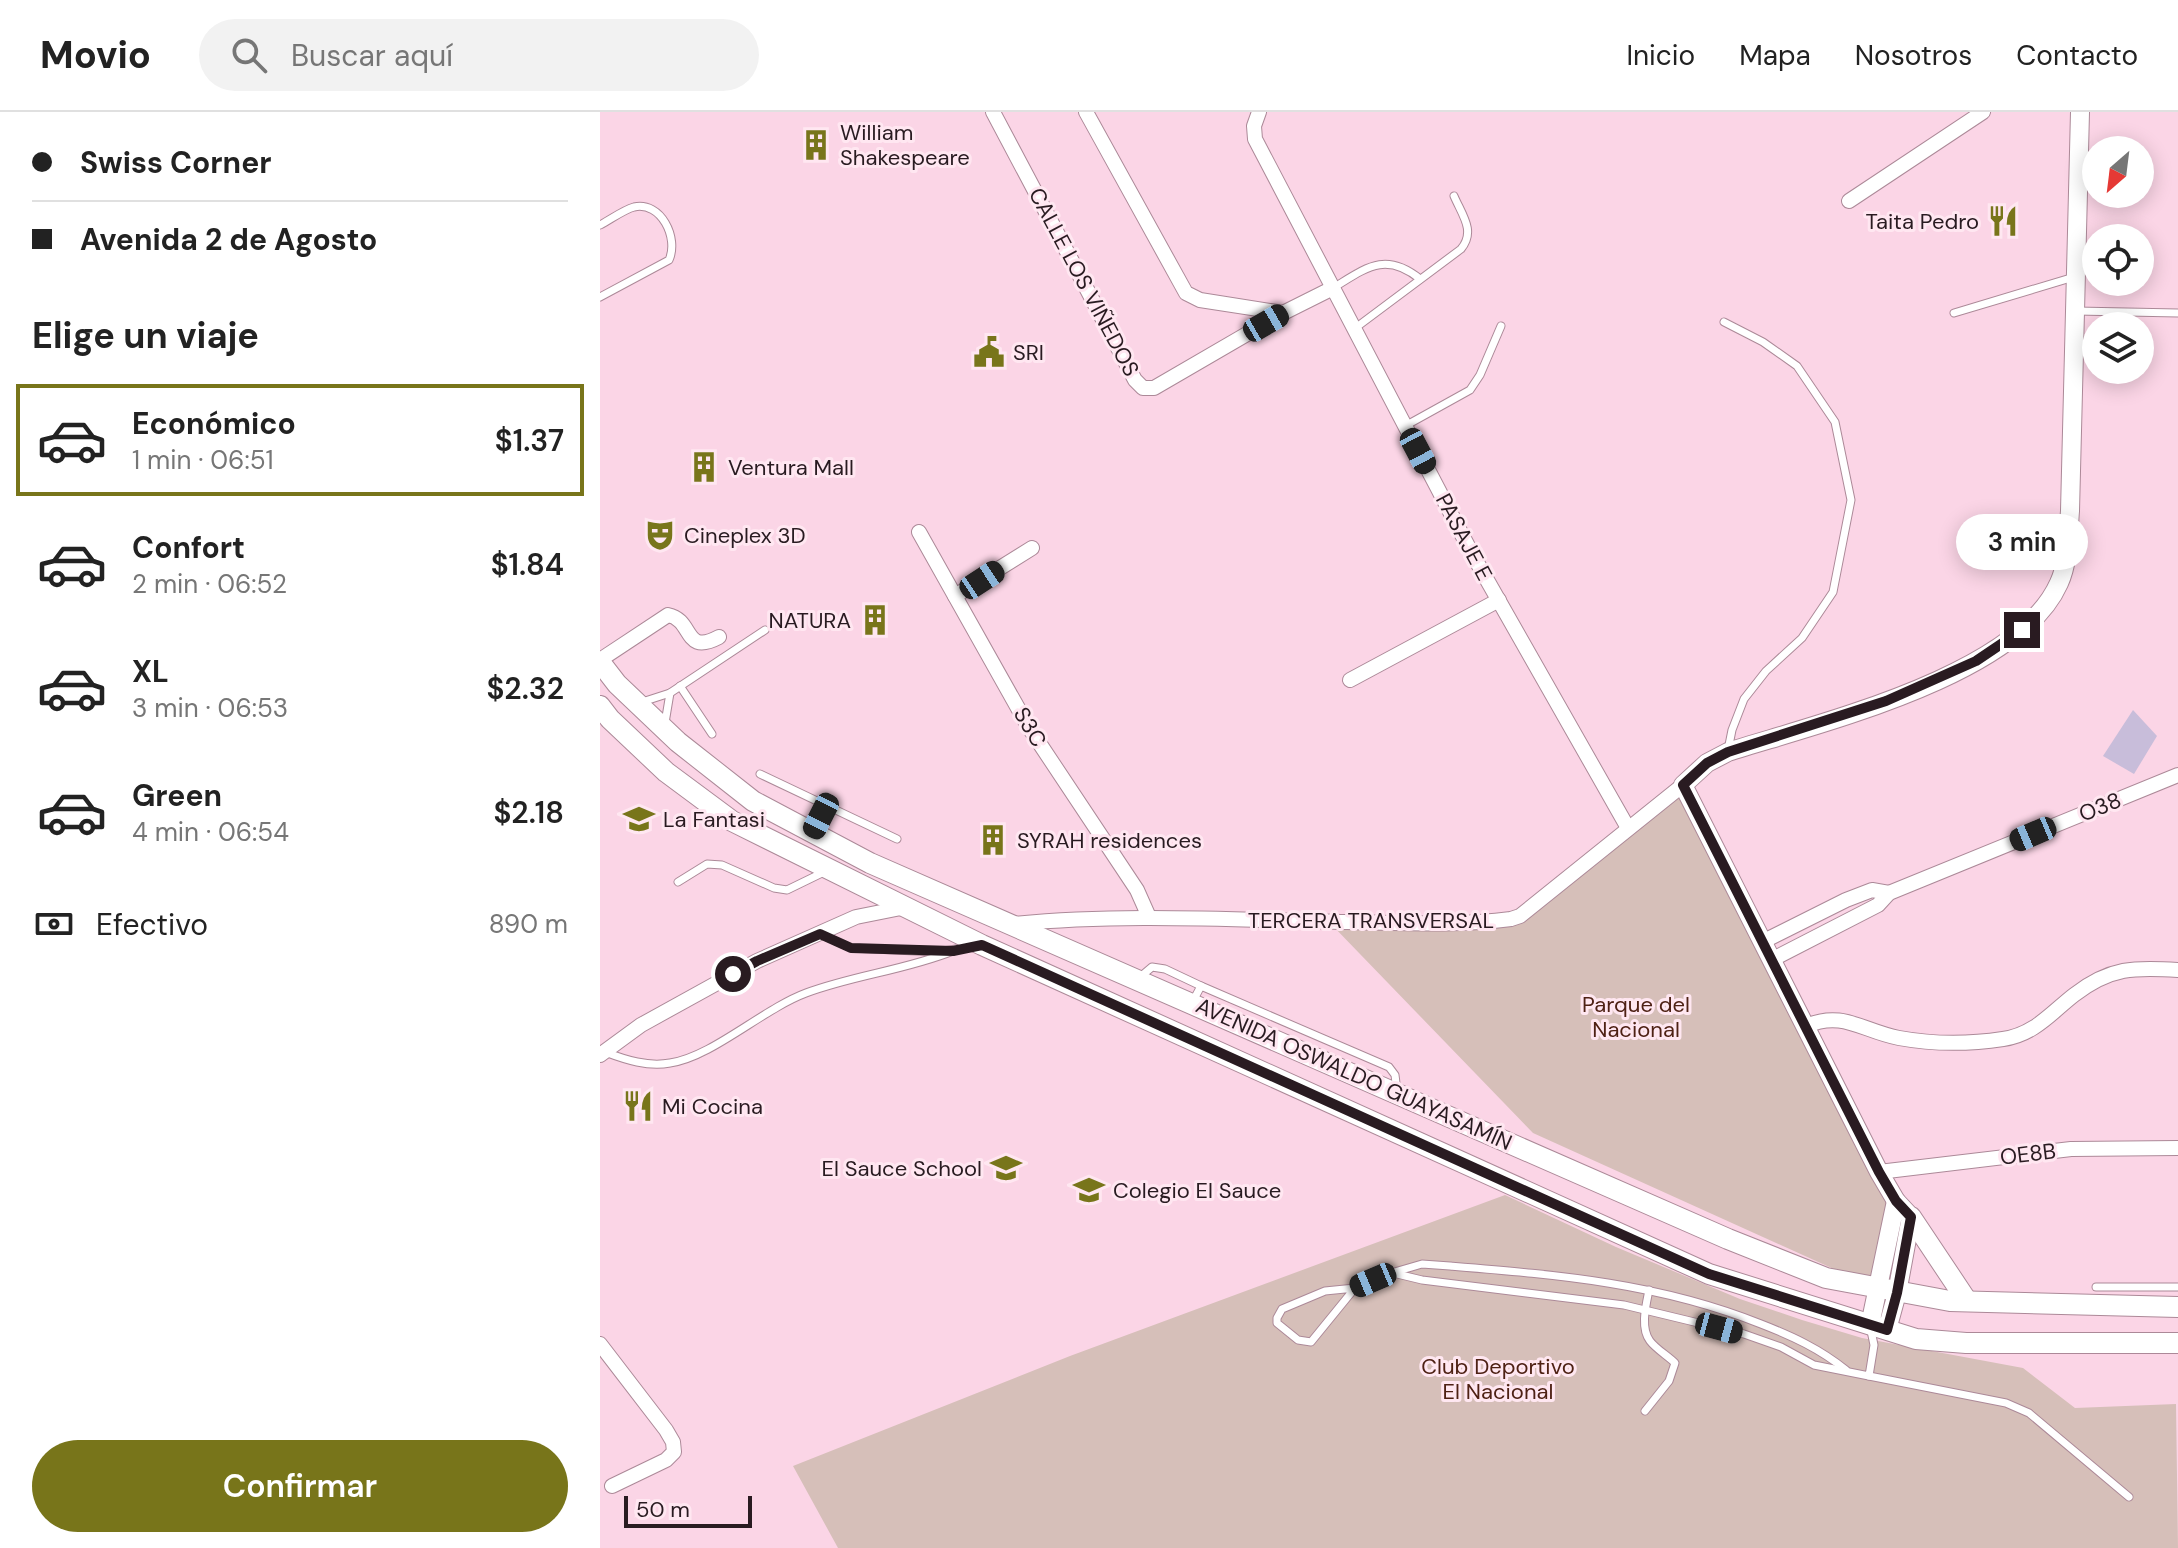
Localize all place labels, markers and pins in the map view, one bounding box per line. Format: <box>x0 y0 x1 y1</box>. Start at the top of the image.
place label: William Shakespeare <box>840 118 970 172</box>
building icon: William Shakespeare <box>799 128 833 162</box>
restaurant icon: Taita Pedro <box>1986 204 2020 238</box>
place label: Taita Pedro <box>1865 207 1979 236</box>
public building icon: SRI <box>972 335 1006 369</box>
place label: SRI <box>1013 338 1044 367</box>
building icon: Ventura Mall <box>687 450 721 484</box>
place label: Ventura Mall <box>728 453 854 482</box>
theatre icon: Cineplex 3D <box>643 518 677 552</box>
place label: Cineplex 3D <box>684 521 806 550</box>
building icon: NATURA <box>858 603 892 637</box>
place label: NATURA <box>768 606 851 635</box>
school or university icon: La Fantasi <box>622 802 656 836</box>
place label: La Fantasi <box>663 805 765 834</box>
building icon: SYRAH residences <box>976 823 1010 857</box>
place label: SYRAH residences <box>1017 826 1202 855</box>
restaurant icon: Mi Cocina <box>621 1089 655 1123</box>
place label: Mi Cocina <box>662 1092 763 1121</box>
school or university icon: El Sauce School <box>989 1151 1023 1185</box>
place label: El Sauce School <box>822 1154 982 1183</box>
school or university icon: Colegio El Sauce <box>1072 1173 1106 1207</box>
place label: Colegio El Sauce <box>1113 1176 1281 1205</box>

